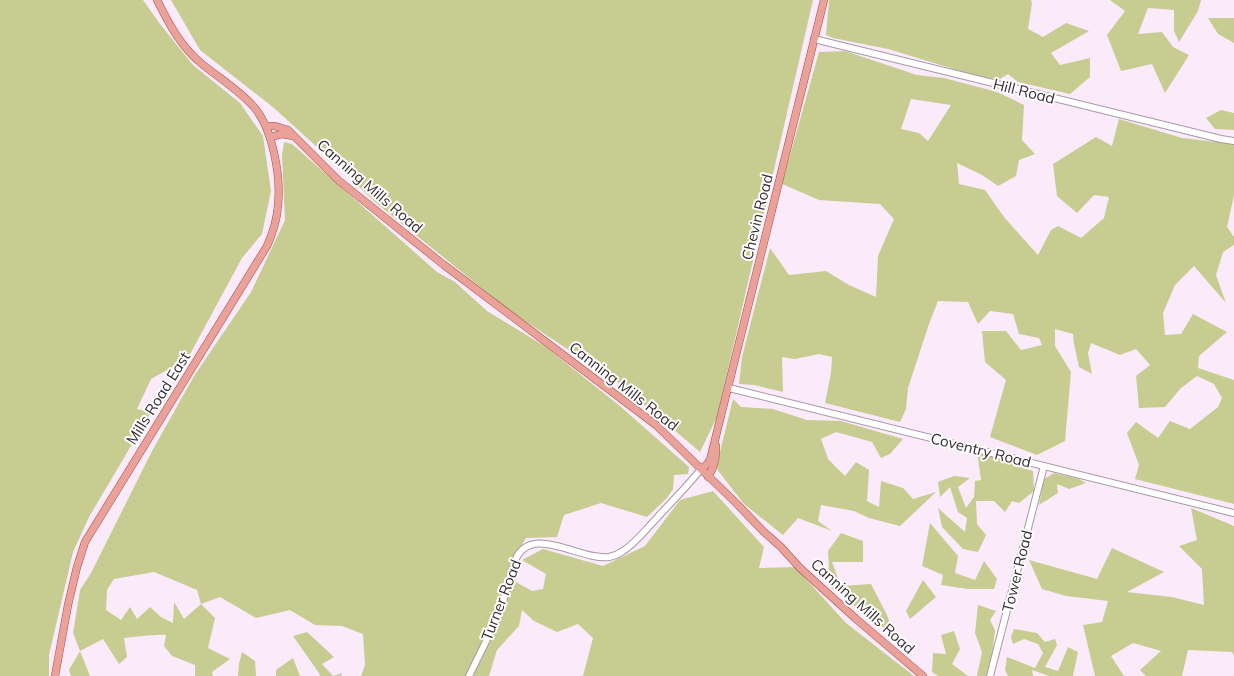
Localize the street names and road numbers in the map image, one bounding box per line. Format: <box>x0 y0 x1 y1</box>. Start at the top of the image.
street label: Hill Road <box>991 74 1057 108</box>
street label: Canning Mills Road <box>313 135 427 237</box>
street label: Chevin Road <box>737 172 777 262</box>
street label: Canning Mills Road <box>566 337 682 435</box>
street label: Mills Road East <box>122 348 194 448</box>
street label: Coventry Road <box>929 428 1033 472</box>
street label: Tower Road <box>998 528 1036 614</box>
street label: Canning Mills Road <box>807 554 919 658</box>
street label: Turner Road <box>477 557 525 643</box>

